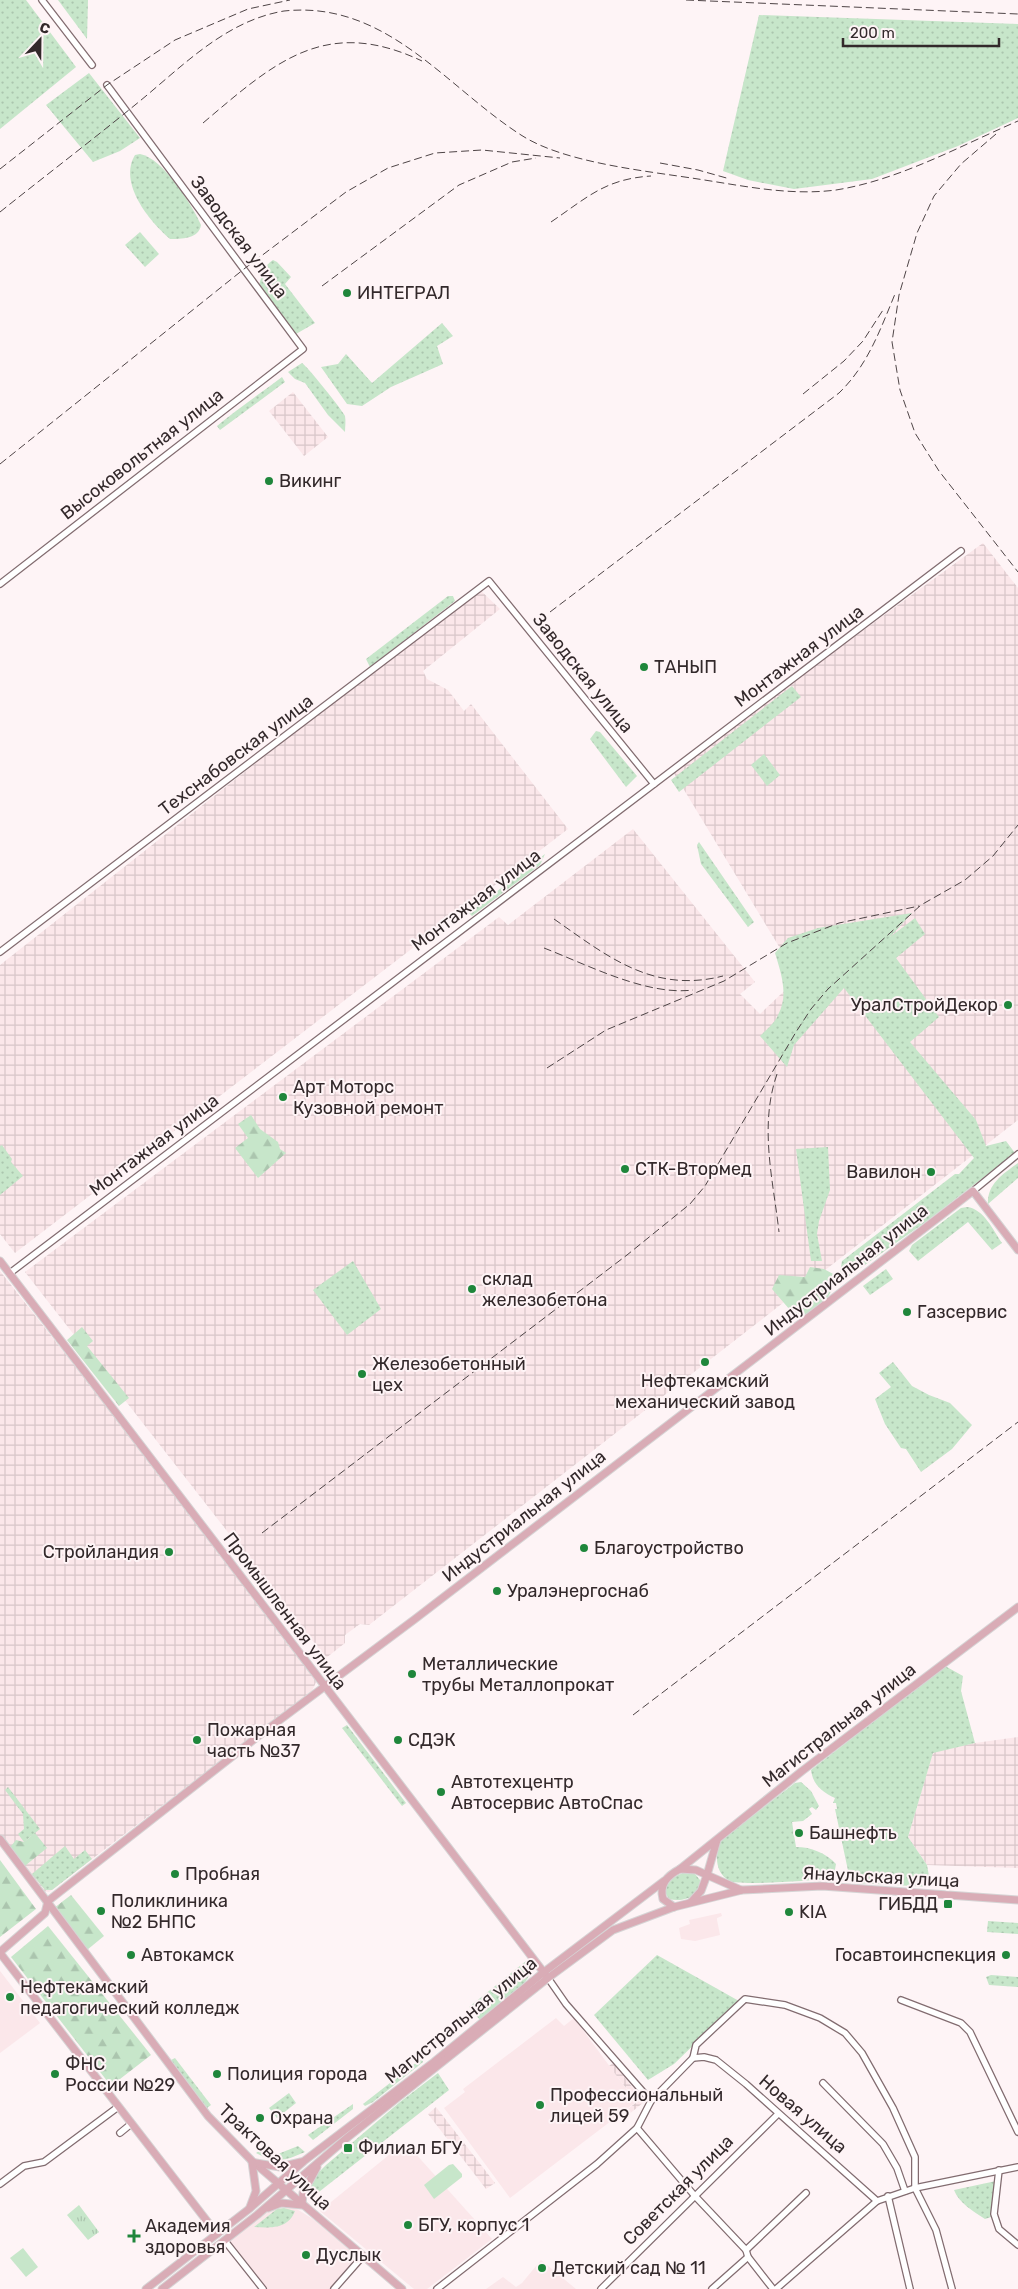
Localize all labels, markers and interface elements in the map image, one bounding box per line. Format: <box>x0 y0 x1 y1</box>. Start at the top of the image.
north arrow <box>15 15 65 65</box>
scale bar <box>843 15 999 47</box>
text: С <box>37 19 53 38</box>
text: 200 m <box>850 24 895 42</box>
street label: Заводская улица <box>186 171 292 303</box>
place label: ИНТЕГРАЛ <box>357 282 450 304</box>
marker: ИНТЕГРАЛ <box>341 287 353 299</box>
street label: Высоковольтная улица <box>56 384 228 524</box>
place label: Викинг <box>279 470 342 492</box>
marker: Викинг <box>263 475 275 487</box>
street label: Монтажная улица <box>730 600 868 712</box>
street label: Заводская улица <box>528 609 638 737</box>
place label: ТАНЫП <box>654 656 717 678</box>
marker: ТАНЫП <box>638 661 650 673</box>
street label: Техснабовская улица <box>155 690 317 820</box>
street label: Монтажная улица <box>407 844 545 956</box>
place label: УралСтройДекор <box>851 994 998 1016</box>
marker: УралСтройДекор <box>1002 999 1014 1011</box>
place label: Арт Моторс Кузовной ремонт <box>293 1076 443 1119</box>
street label: Монтажная улица <box>85 1089 223 1201</box>
marker: Арт Моторс Кузовной ремонт <box>277 1091 289 1103</box>
place label: СТК-Втормед <box>635 1158 752 1180</box>
place label: Вавилон <box>846 1161 921 1183</box>
marker: СТК-Втормед <box>619 1163 631 1175</box>
marker: Вавилон <box>925 1166 937 1178</box>
street label: Индустриальная улица <box>760 1199 932 1341</box>
place label: склад железобетона <box>482 1268 607 1311</box>
marker: склад железобетона <box>466 1283 478 1295</box>
place label: Газсервис <box>917 1301 1007 1323</box>
marker: Газсервис <box>901 1306 913 1318</box>
place label: Железобетонный цех <box>372 1353 526 1396</box>
marker: Нефтекамский механический завод <box>699 1356 711 1368</box>
marker: Железобетонный цех <box>356 1368 368 1380</box>
place label: Нефтекамский механический завод <box>615 1370 795 1413</box>
street label: Индустриальная улица <box>438 1445 610 1587</box>
street label: Промышленная улица <box>219 1528 351 1694</box>
place label: Благоустройство <box>594 1537 744 1559</box>
place label: Стройландия <box>43 1541 159 1563</box>
marker: Благоустройство <box>578 1542 590 1554</box>
marker: Стройландия <box>163 1546 175 1558</box>
place label: Уралэнергоснаб <box>507 1580 649 1602</box>
marker: Уралэнергоснаб <box>491 1585 503 1597</box>
place label: Металлические трубы Металлопрокат <box>422 1653 614 1696</box>
street label: Магистральная улица <box>758 1658 920 1792</box>
marker: Металлические трубы Металлопрокат <box>406 1668 418 1680</box>
place label: Пожарная часть №37 <box>207 1719 300 1762</box>
place label: СДЭК <box>408 1729 456 1751</box>
marker: Пожарная часть №37 <box>191 1734 203 1746</box>
marker: СДЭК <box>392 1734 404 1746</box>
place label: Автотехцентр Автосервис АвтоСпас <box>451 1771 643 1814</box>
marker: Автотехцентр Автосервис АвтоСпас <box>435 1786 447 1798</box>
place label: Башнефть <box>809 1822 897 1844</box>
marker: Башнефть <box>793 1827 805 1839</box>
street label: Янаульская улица <box>802 1862 960 1892</box>
place label: Пробная <box>185 1863 260 1885</box>
marker: Пробная <box>169 1868 181 1880</box>
place label: Поликлиника №2 БНПС <box>111 1890 228 1933</box>
place label: ГИБДД <box>878 1893 938 1915</box>
marker: ГИБДД <box>942 1898 954 1910</box>
place label: KIA <box>799 1901 827 1923</box>
marker: Поликлиника №2 БНПС <box>95 1905 107 1917</box>
marker: KIA <box>783 1906 795 1918</box>
place label: Автокамск <box>141 1944 235 1966</box>
place label: Госавтоинспекция <box>835 1944 996 1966</box>
marker: Автокамск <box>125 1949 137 1961</box>
marker: Госавтоинспекция <box>1000 1949 1012 1961</box>
street label: Магистральная улица <box>381 1952 541 2088</box>
place label: Нефтекамский педагогический колледж <box>20 1976 239 2019</box>
marker: Нефтекамский педагогический колледж <box>4 1991 16 2003</box>
place label: ФНС России №29 <box>65 2053 175 2096</box>
place label: Полиция города <box>227 2063 367 2085</box>
marker: ФНС России №29 <box>49 2068 61 2080</box>
marker: Полиция города <box>211 2068 223 2080</box>
street label: Новая улица <box>755 2070 851 2158</box>
place label: Профессиональный лицей 59 <box>550 2084 723 2127</box>
street label: Трактовая улица <box>214 2099 336 2215</box>
marker: Профессиональный лицей 59 <box>534 2099 546 2111</box>
place label: Охрана <box>270 2107 333 2129</box>
marker: Охрана <box>254 2112 266 2124</box>
street label: Советская улица <box>618 2130 738 2250</box>
place label: Филиал БГУ <box>358 2137 462 2159</box>
marker: Филиал БГУ <box>342 2142 354 2154</box>
place label: БГУ, корпус 1 <box>418 2214 530 2236</box>
place label: Академия здоровья <box>145 2215 231 2258</box>
marker: БГУ, корпус 1 <box>402 2219 414 2231</box>
marker: Академия здоровья <box>127 2229 141 2243</box>
place label: Дуслык <box>316 2244 381 2266</box>
marker: Дуслык <box>300 2249 312 2261</box>
place label: Детский сад № 11 <box>552 2257 706 2279</box>
marker: Детский сад № 11 <box>536 2262 548 2274</box>

